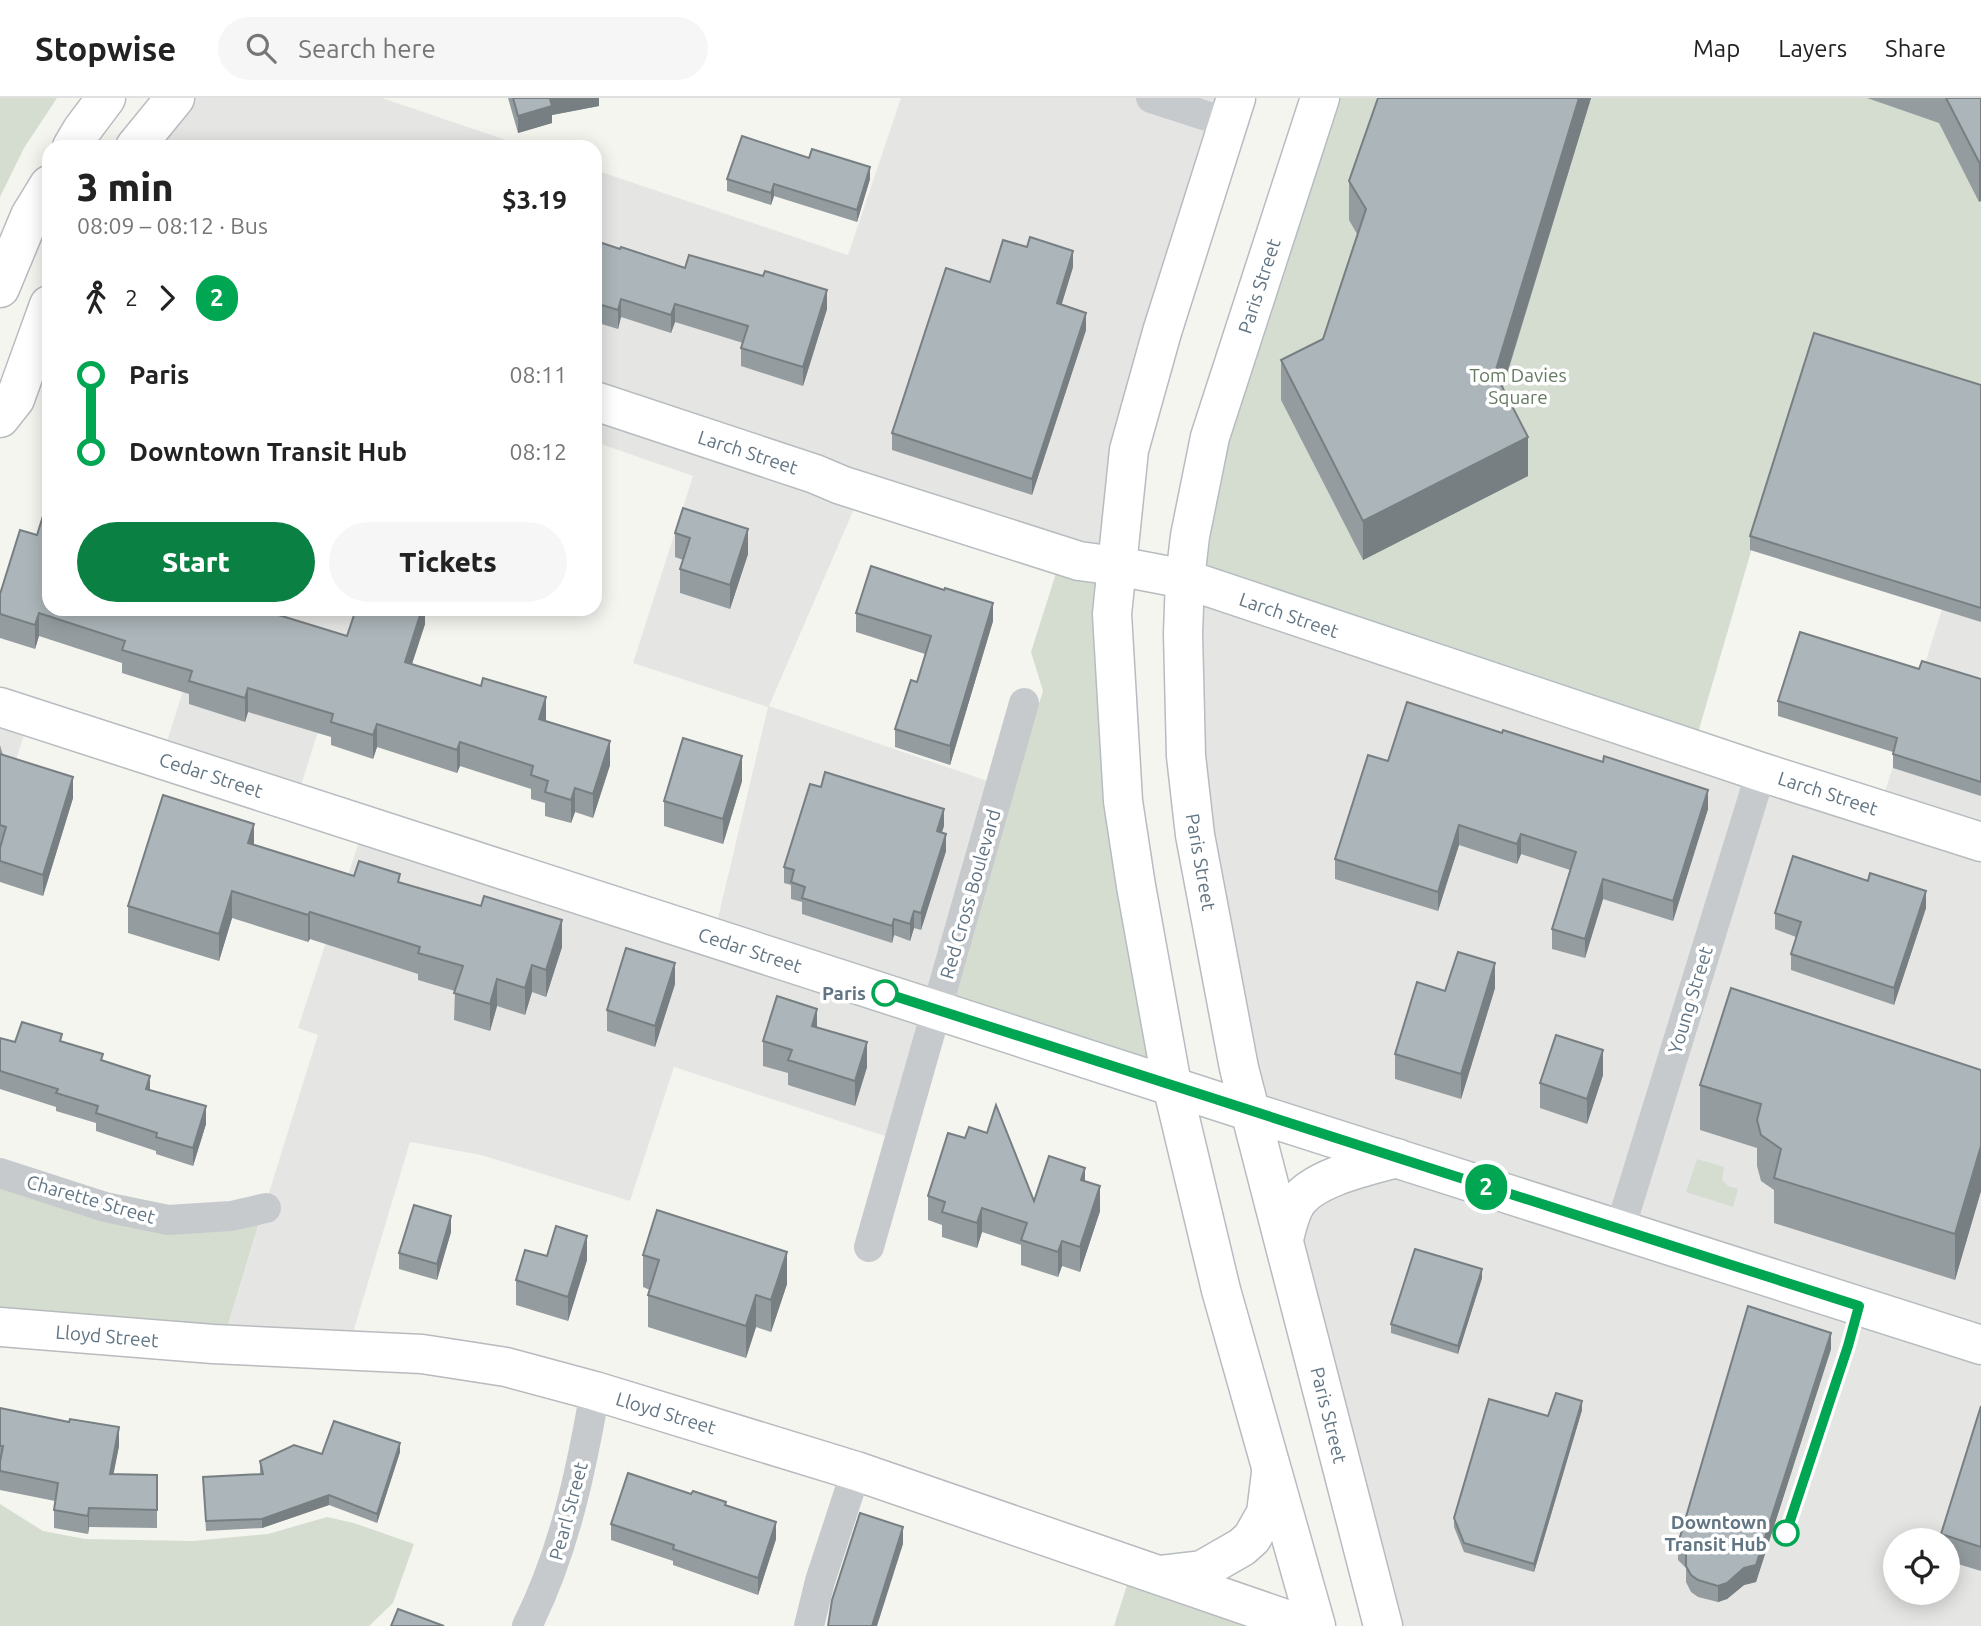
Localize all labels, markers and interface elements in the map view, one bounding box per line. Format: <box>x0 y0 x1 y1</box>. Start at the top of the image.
search box <box>218 17 708 80</box>
icon: search <box>242 29 280 67</box>
text: Stopwise <box>35 30 176 67</box>
text: Search here <box>298 34 436 63</box>
text: Map <box>1693 35 1740 62</box>
text: Layers <box>1778 35 1847 62</box>
text: Share <box>1885 35 1946 62</box>
text: 3 min <box>77 166 174 208</box>
text: $3.19 <box>502 185 567 214</box>
text: 08:09 – 08:12 · Bus <box>77 213 268 238</box>
street label: Paris Street <box>1233 235 1285 336</box>
icon: walk <box>77 279 115 317</box>
icon: forward <box>148 279 186 317</box>
text: 2 <box>210 284 224 311</box>
text: 2 <box>125 285 138 310</box>
text: Paris <box>129 360 189 389</box>
text: 08:11 <box>509 362 567 387</box>
park label: Tom Davies Square <box>1469 364 1567 408</box>
street label: Larch Street <box>695 426 801 479</box>
text: Downtown Transit Hub <box>129 437 407 466</box>
text: 08:12 <box>509 439 567 464</box>
button: Start <box>77 522 315 602</box>
button: Tickets <box>329 522 567 602</box>
street label: Larch Street <box>1236 588 1342 642</box>
street label: Cedar Street <box>156 748 266 802</box>
street label: Larch Street <box>1775 767 1881 820</box>
street label: Red Cross Boulevard <box>935 807 1005 981</box>
street label: Paris Street <box>1182 812 1220 913</box>
street label: Cedar Street <box>695 923 805 977</box>
street label: Young Street <box>1663 943 1717 1056</box>
marker: Paris <box>872 980 898 1006</box>
place label: Paris <box>822 982 866 1004</box>
line badge: 2 <box>1463 1164 1509 1210</box>
street label: Charette Street <box>24 1170 158 1228</box>
text: 2 <box>1479 1173 1493 1200</box>
street label: Lloyd Street <box>55 1321 160 1352</box>
street label: Paris Street <box>1306 1365 1352 1466</box>
street label: Lloyd Street <box>613 1387 719 1439</box>
street label: Pearl Street <box>544 1459 592 1563</box>
place label: Downtown Transit Hub <box>1664 1511 1767 1555</box>
marker: Downtown Transit Hub <box>1773 1520 1799 1546</box>
map controls <box>1883 1528 1960 1605</box>
button: locate <box>1883 1528 1960 1605</box>

